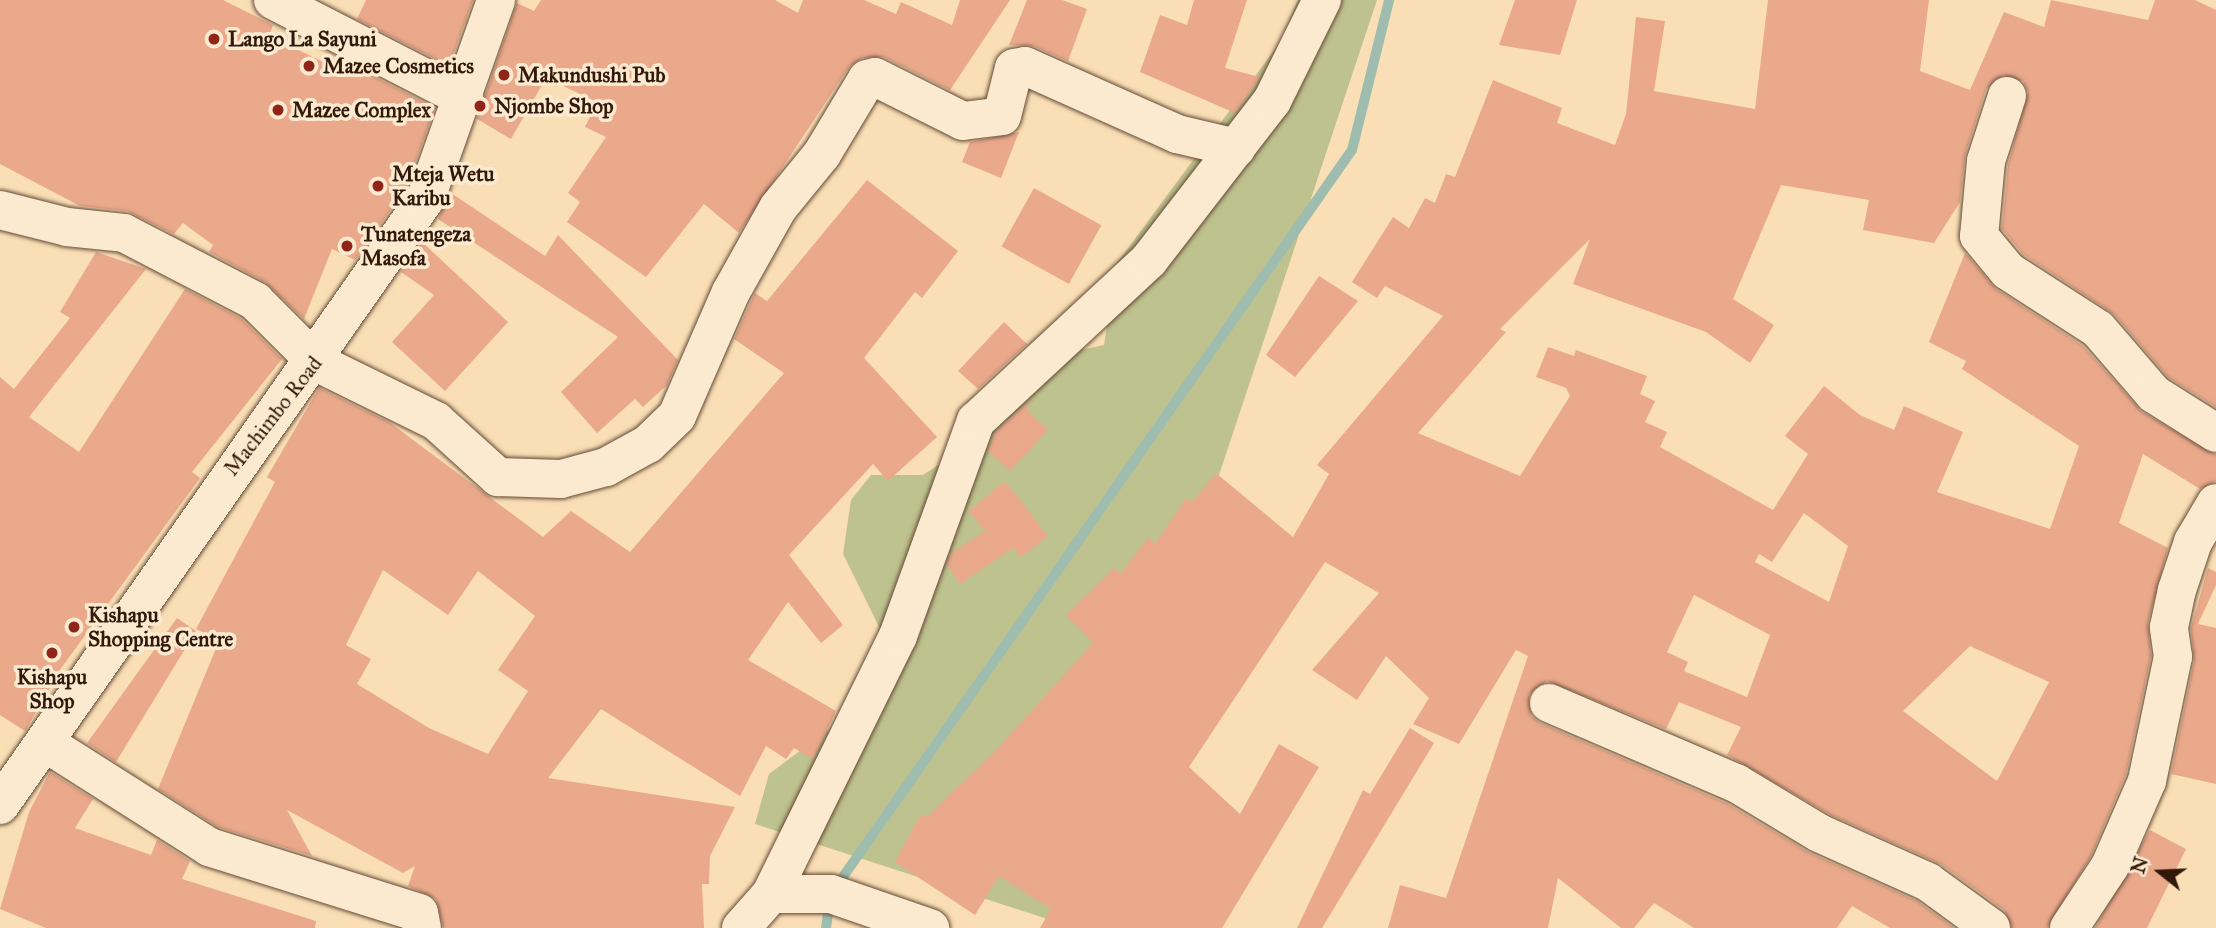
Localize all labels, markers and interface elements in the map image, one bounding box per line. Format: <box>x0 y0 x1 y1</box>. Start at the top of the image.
place label: Lango La Sayuni <box>228 26 377 52</box>
marker: Lango La Sayuni <box>206 31 222 47</box>
place label: Mazee Cosmetics <box>323 53 474 79</box>
marker: Mazee Cosmetics <box>301 58 317 74</box>
place label: Makundushi Pub <box>518 62 666 88</box>
marker: Makundushi Pub <box>496 67 512 83</box>
place label: Njombe Shop <box>494 93 614 119</box>
place label: Mazee Complex <box>292 97 431 123</box>
marker: Njombe Shop <box>472 98 488 114</box>
marker: Mazee Complex <box>270 102 286 118</box>
place label: Mteja Wetu Karibu <box>392 161 495 211</box>
marker: Mteja Wetu Karibu <box>370 178 386 194</box>
place label: Tunatengeza Masofa <box>361 221 471 271</box>
marker: Tunatengeza Masofa <box>339 238 355 254</box>
street label: Machimbo Road <box>219 351 327 481</box>
place label: Kishapu Shopping Centre <box>88 602 233 652</box>
marker: Kishapu Shopping Centre <box>66 619 82 635</box>
marker: Kishapu Shop <box>44 645 60 661</box>
place label: Kishapu Shop <box>17 664 87 714</box>
north arrow <box>2125 837 2195 907</box>
text: N <box>2126 854 2153 877</box>

